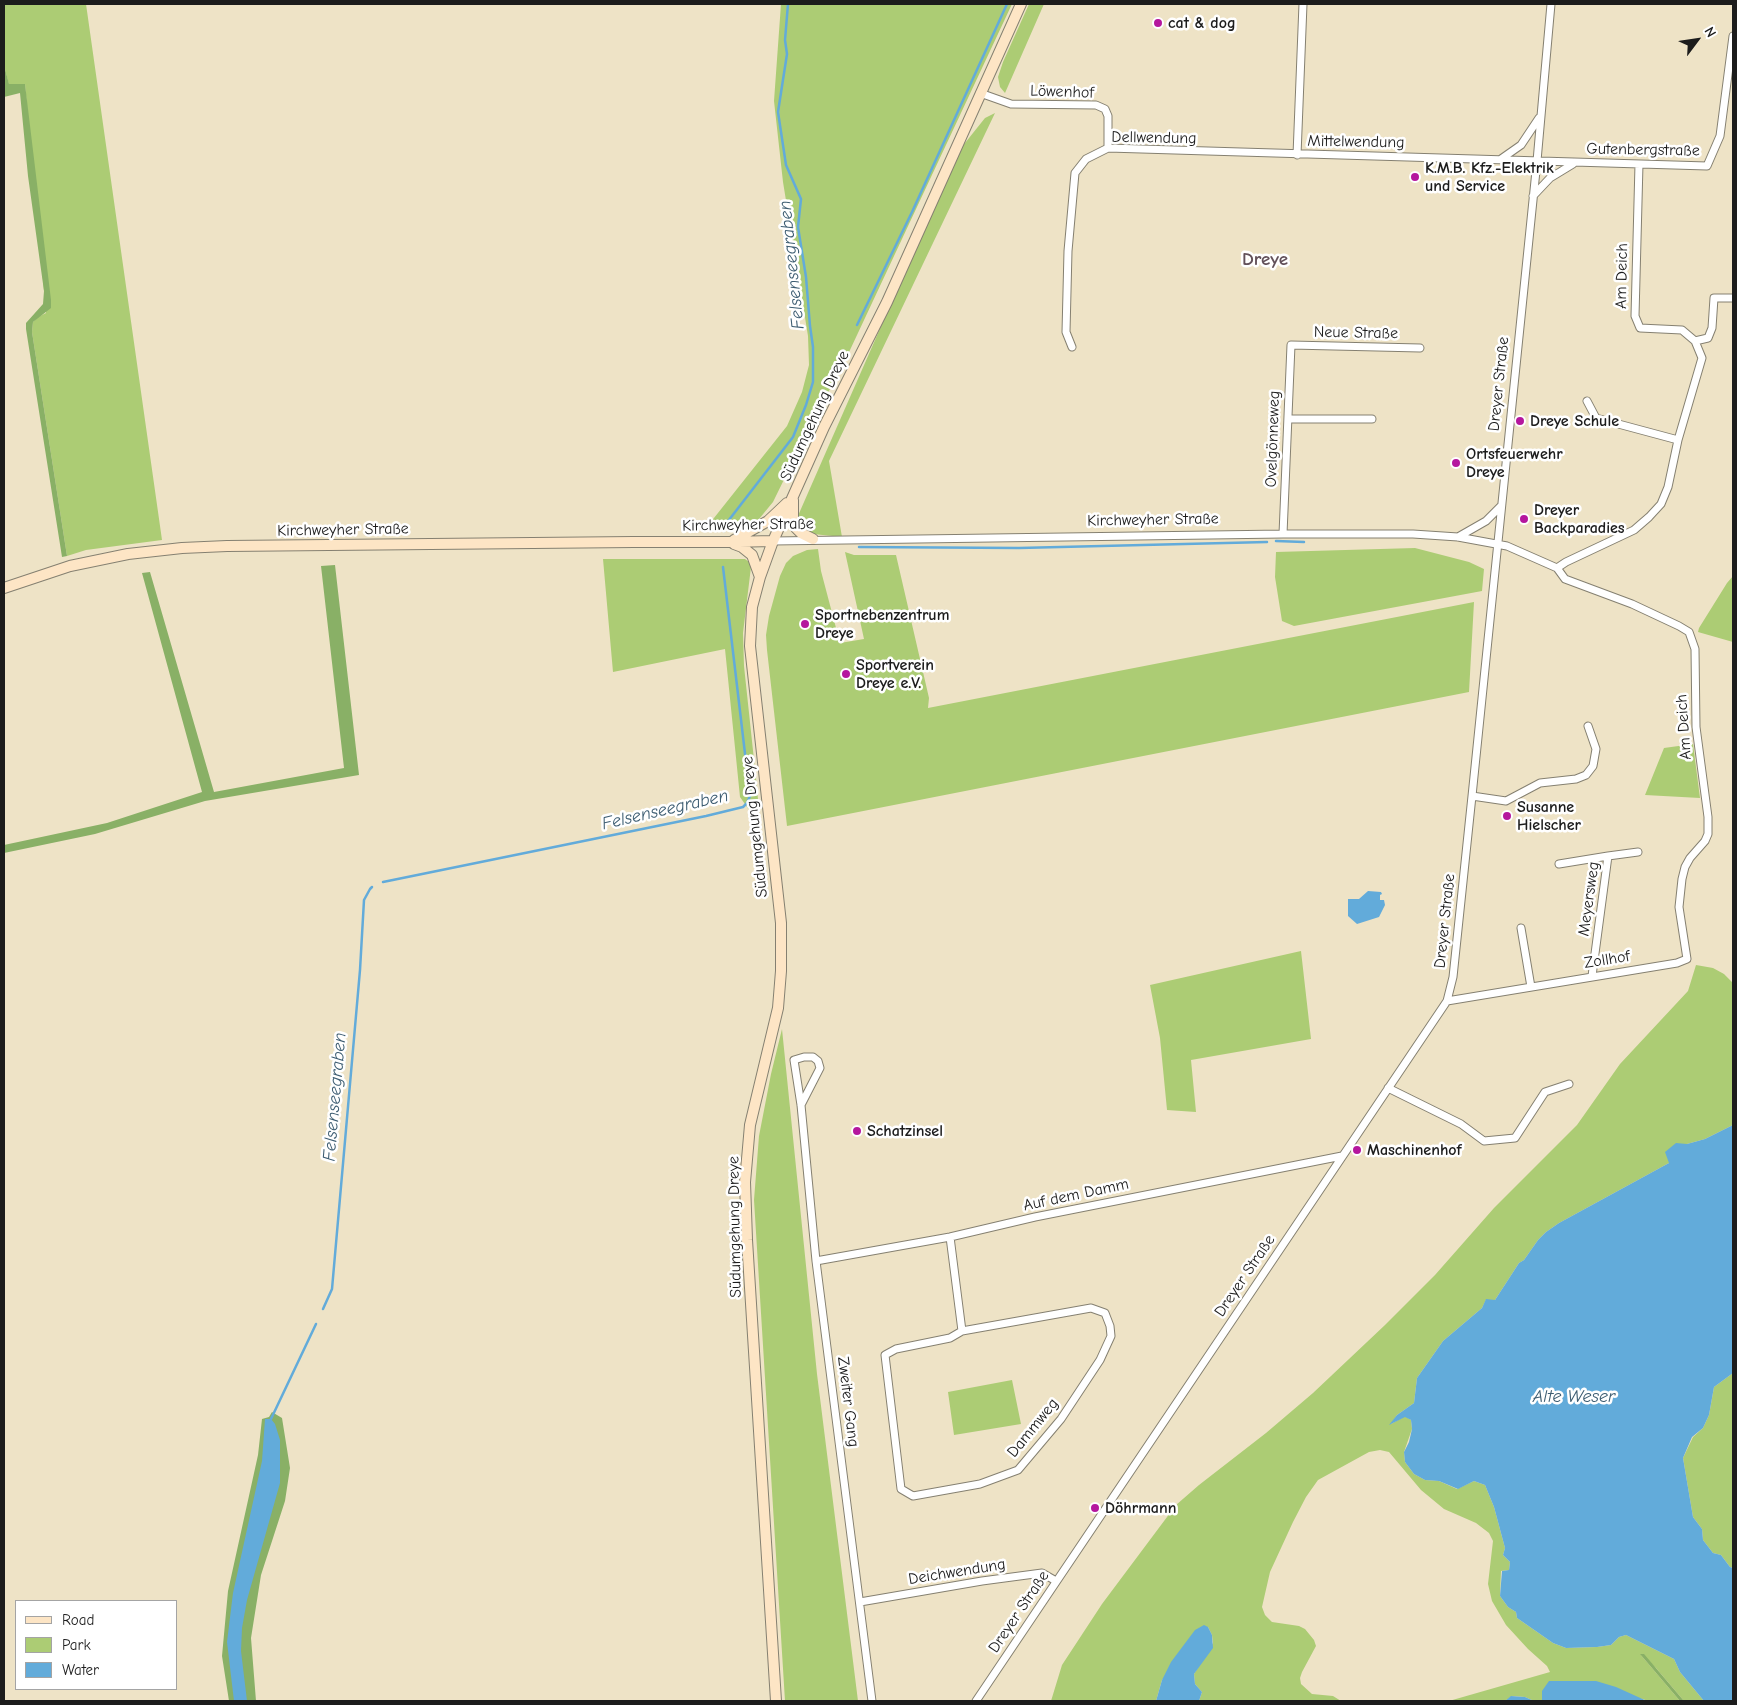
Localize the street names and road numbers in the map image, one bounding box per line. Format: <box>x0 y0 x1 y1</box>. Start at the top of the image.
street label: Löwenhof <box>1030 81 1094 103</box>
street label: Dellwendung <box>1111 128 1197 148</box>
street label: Mittelwendung <box>1307 132 1405 152</box>
street label: Gutenbergstraße <box>1586 139 1700 161</box>
street label: Am Deich <box>1612 243 1632 309</box>
street label: Neue Straße <box>1314 323 1398 343</box>
street label: Dreyer Straße <box>1484 336 1514 432</box>
street label: Südumgehung Dreye <box>776 348 854 484</box>
street label: Ovelgönneweg <box>1262 390 1284 488</box>
street label: Kirchweyher Straße <box>1087 509 1219 531</box>
street label: Kirchweyher Straße <box>682 514 814 536</box>
street label: Kirchweyher Straße <box>277 519 409 541</box>
street label: Am Deich <box>1672 693 1696 761</box>
street label: Südumgehung Dreye <box>738 755 772 899</box>
street label: Meyersweg <box>1574 860 1604 938</box>
street label: Dreyer Straße <box>1430 873 1460 969</box>
street label: Zollhof <box>1583 947 1631 973</box>
street label: Südumgehung Dreye <box>724 1156 746 1298</box>
street label: Auf dem Damm <box>1022 1174 1130 1216</box>
street label: Dreyer Straße <box>1211 1231 1279 1321</box>
street label: Zweiter Gang <box>833 1356 863 1448</box>
street label: Dammweg <box>1003 1395 1063 1461</box>
street label: Deichwendung <box>907 1555 1007 1589</box>
street label: Dreyer Straße <box>985 1567 1053 1657</box>

